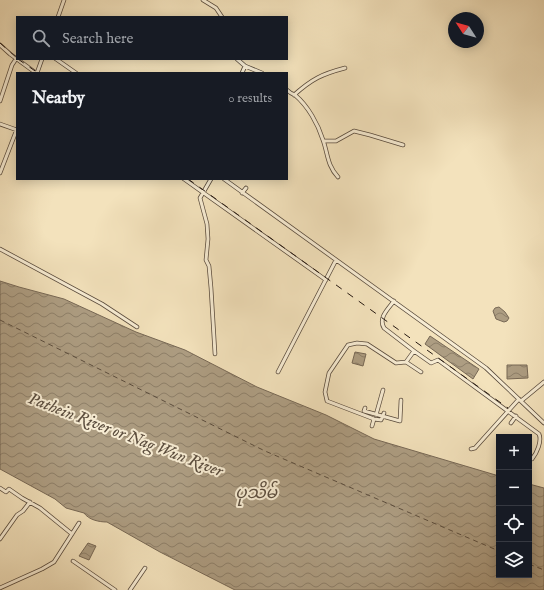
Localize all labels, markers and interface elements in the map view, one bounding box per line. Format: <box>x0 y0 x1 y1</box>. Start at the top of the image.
north arrow <box>448 12 484 48</box>
search box <box>16 16 288 60</box>
icon: search <box>30 27 52 49</box>
text: Search here <box>62 29 133 48</box>
text: Nearby <box>32 88 85 109</box>
text: 0 results <box>228 90 272 107</box>
water label: Pathein River or Nag Wun River <box>25 389 227 483</box>
map controls <box>496 434 532 578</box>
button: + <box>496 434 532 470</box>
button: − <box>496 470 532 506</box>
water label: ပုသိမ် <box>235 480 278 506</box>
button: locate <box>496 506 532 542</box>
button: layers <box>496 542 532 578</box>

